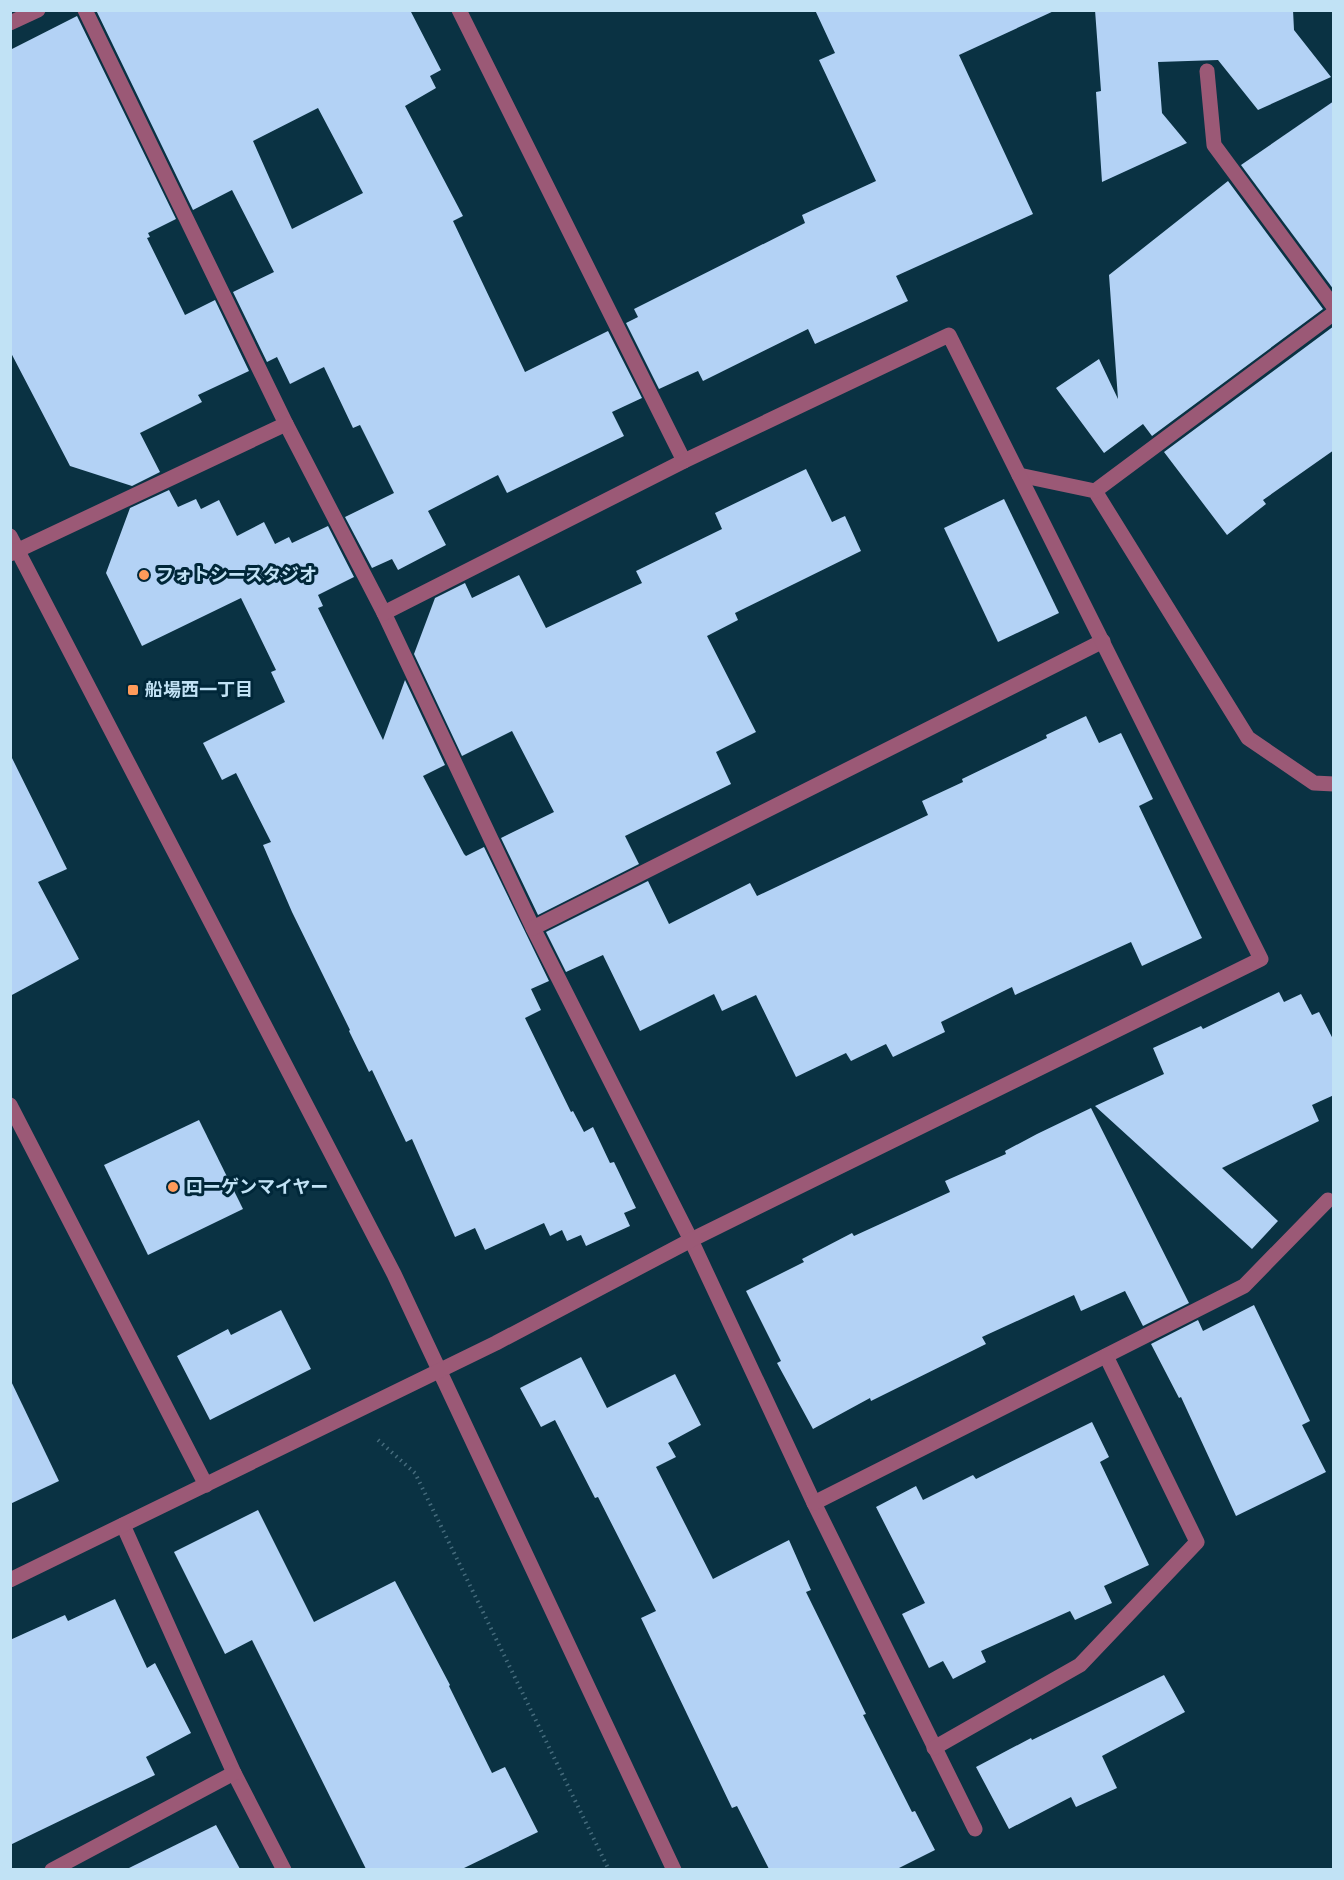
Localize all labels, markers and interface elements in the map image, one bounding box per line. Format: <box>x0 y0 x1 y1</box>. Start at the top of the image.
place label: フォトシースタジオ <box>156 563 317 586</box>
marker: フォトシースタジオ <box>137 568 151 582</box>
place label: 船場西一丁目 <box>145 678 253 701</box>
marker: 船場西一丁目 <box>126 683 140 697</box>
place label: ローゲンマイヤー <box>185 1175 328 1198</box>
marker: ローゲンマイヤー <box>166 1180 180 1194</box>

